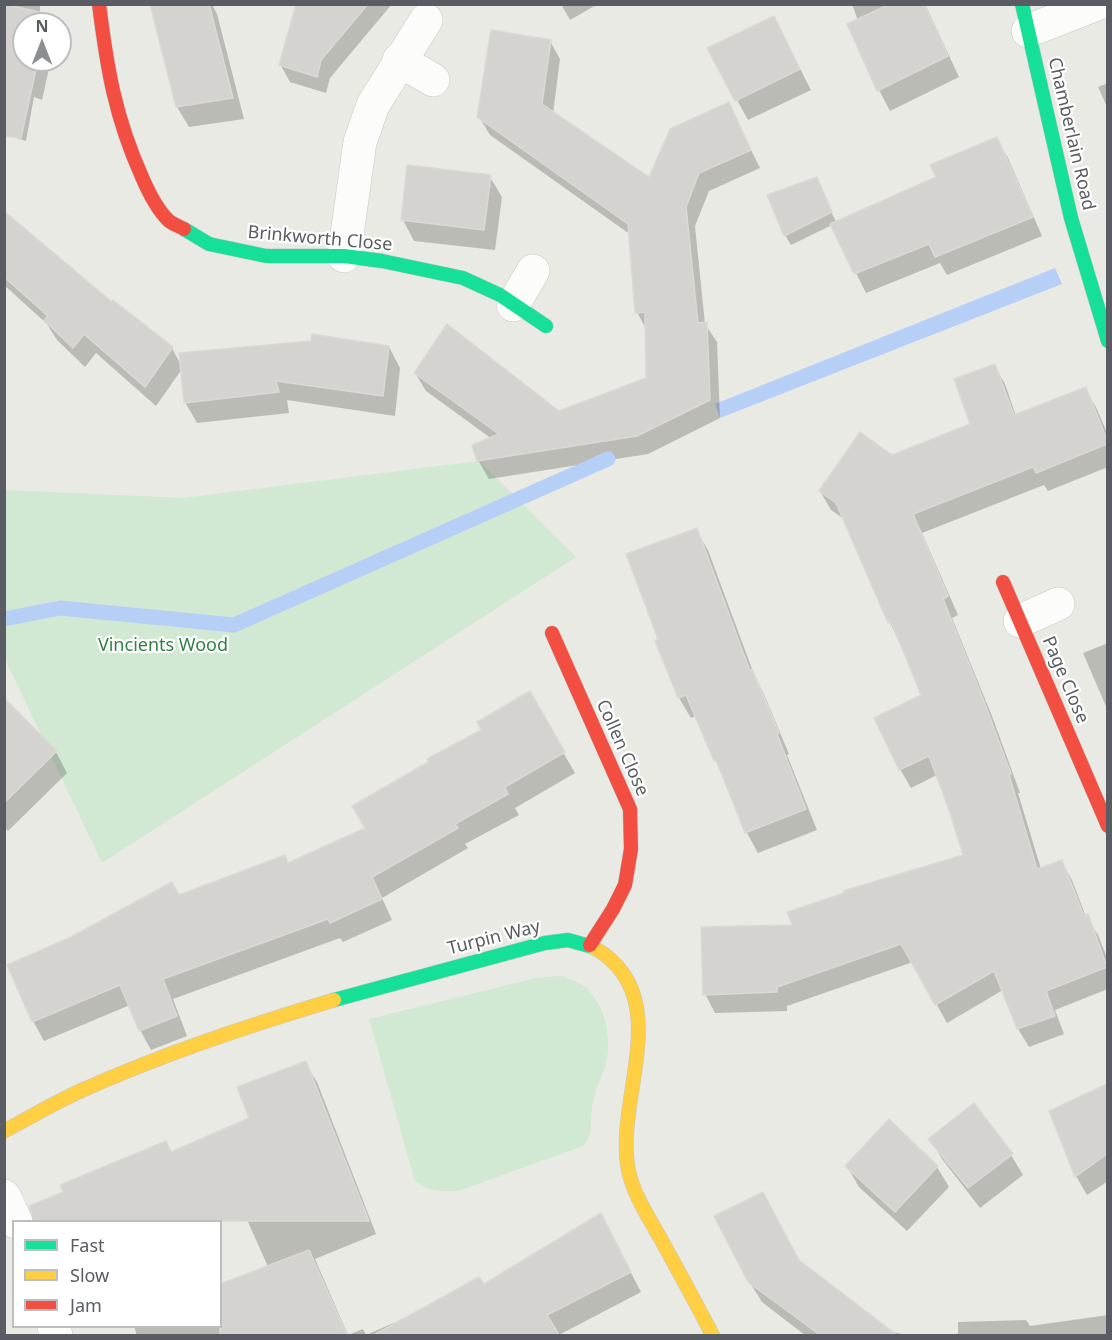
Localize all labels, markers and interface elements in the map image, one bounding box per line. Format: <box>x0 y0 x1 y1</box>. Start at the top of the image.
north arrow <box>12 12 72 72</box>
text: N <box>35 15 49 37</box>
street label: Chamberlain Road <box>1043 55 1099 213</box>
street label: Brinkworth Close <box>247 222 393 256</box>
street label: Page Close <box>1037 633 1093 727</box>
park label: Vincients Wood <box>98 635 228 657</box>
street label: Collen Close <box>591 696 653 800</box>
street label: Turpin Way <box>445 916 543 960</box>
legend <box>12 1220 222 1328</box>
text: Fast <box>70 1233 105 1257</box>
text: Slow <box>70 1263 109 1287</box>
text: Jam <box>70 1293 102 1317</box>

